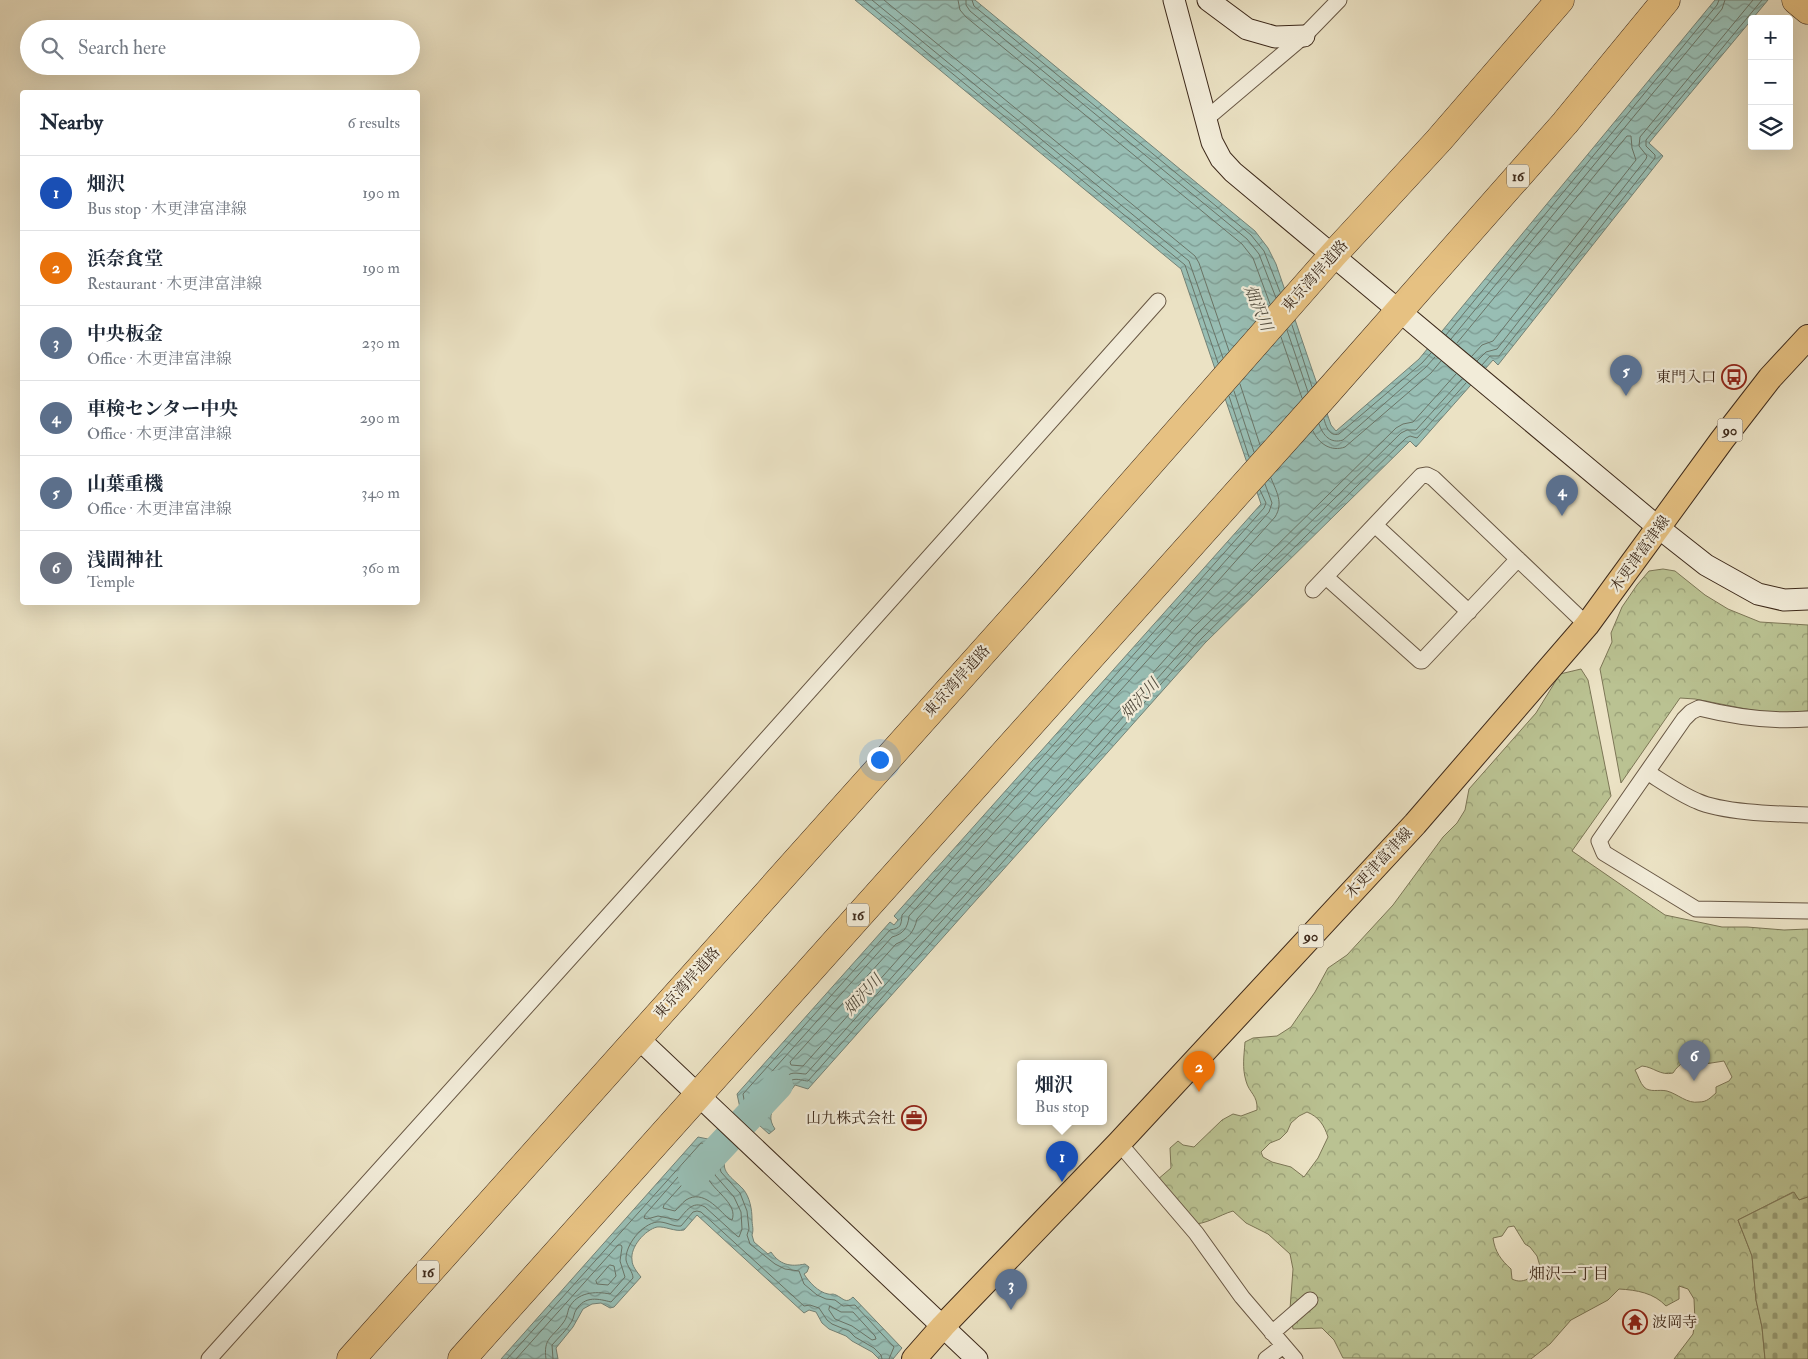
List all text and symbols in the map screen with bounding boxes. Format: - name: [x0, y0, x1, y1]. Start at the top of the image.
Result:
- map controls: [1748, 15, 1793, 150]
- button: +: [1748, 15, 1793, 60]
- search box: [20, 20, 420, 75]
- icon: search: [38, 34, 66, 62]
- text: Search here: [78, 36, 166, 60]
- button: −: [1748, 60, 1793, 105]
- button: layers: [1748, 105, 1793, 150]
- text: Nearby: [40, 109, 103, 136]
- text: 6 results: [348, 113, 400, 133]
- road number: 16: [1507, 165, 1529, 188]
- text: 畑沢: [87, 172, 125, 196]
- text: 1: [53, 183, 59, 203]
- text: 190 m: [362, 183, 400, 203]
- text: Bus stop · 木更津富津線: [87, 199, 247, 219]
- street label: 東京湾岸道路: [1278, 236, 1352, 316]
- text: 浜奈食堂: [87, 247, 163, 271]
- text: 2: [52, 258, 60, 278]
- text: 190 m: [362, 258, 400, 278]
- text: Restaurant · 木更津富津線: [87, 274, 262, 294]
- water label: 畑沢川: [1239, 282, 1277, 336]
- text: 中央板金: [87, 322, 163, 346]
- text: 3: [53, 333, 59, 353]
- text: 230 m: [362, 333, 400, 353]
- text: Office · 木更津富津線: [87, 349, 232, 369]
- pin: 5: [1610, 355, 1642, 396]
- bus stop icon: 東門入口: [1721, 364, 1747, 390]
- place label: 東門入口: [1656, 368, 1716, 387]
- text: 車検センター中央: [87, 397, 238, 421]
- text: 4: [52, 408, 60, 428]
- text: 290 m: [360, 408, 400, 428]
- road number: 90: [1718, 418, 1742, 442]
- text: Office · 木更津富津線: [87, 424, 232, 444]
- text: 山葉重機: [87, 472, 163, 496]
- pin: 4: [1546, 475, 1578, 516]
- text: 5: [52, 483, 60, 503]
- text: 340 m: [361, 483, 400, 503]
- text: Office · 木更津富津線: [87, 499, 232, 519]
- street label: 木更津富津線: [1606, 512, 1674, 596]
- text: 浅間神社: [87, 548, 163, 572]
- text: 6: [52, 558, 60, 578]
- text: 360 m: [362, 558, 400, 578]
- text: Temple: [87, 572, 135, 592]
- street label: 東京湾岸道路: [920, 641, 994, 721]
- water label: 畑沢川: [1116, 673, 1165, 723]
- your location: [867, 747, 893, 773]
- street label: 木更津富津線: [1341, 824, 1417, 902]
- road number: 16: [847, 904, 869, 926]
- road number: 90: [1298, 924, 1324, 948]
- street label: 東京湾岸道路: [650, 943, 724, 1023]
- water label: 畑沢川: [839, 969, 888, 1019]
- pin: 6: [1678, 1040, 1710, 1081]
- pin: 2: [1183, 1051, 1215, 1092]
- popup: [1017, 1060, 1107, 1125]
- text: 畑沢: [1035, 1073, 1073, 1097]
- text: Bus stop: [1035, 1097, 1089, 1117]
- office icon: 山九株式会社: [901, 1105, 927, 1131]
- place label: 山九株式会社: [806, 1109, 896, 1128]
- pin: 1: [1046, 1141, 1078, 1182]
- road number: 16: [417, 1260, 439, 1284]
- district label: 畑沢一丁目: [1529, 1264, 1609, 1284]
- pin: 3: [995, 1269, 1027, 1310]
- temple icon: 波岡寺: [1622, 1309, 1648, 1335]
- place label: 波岡寺: [1652, 1313, 1697, 1332]

